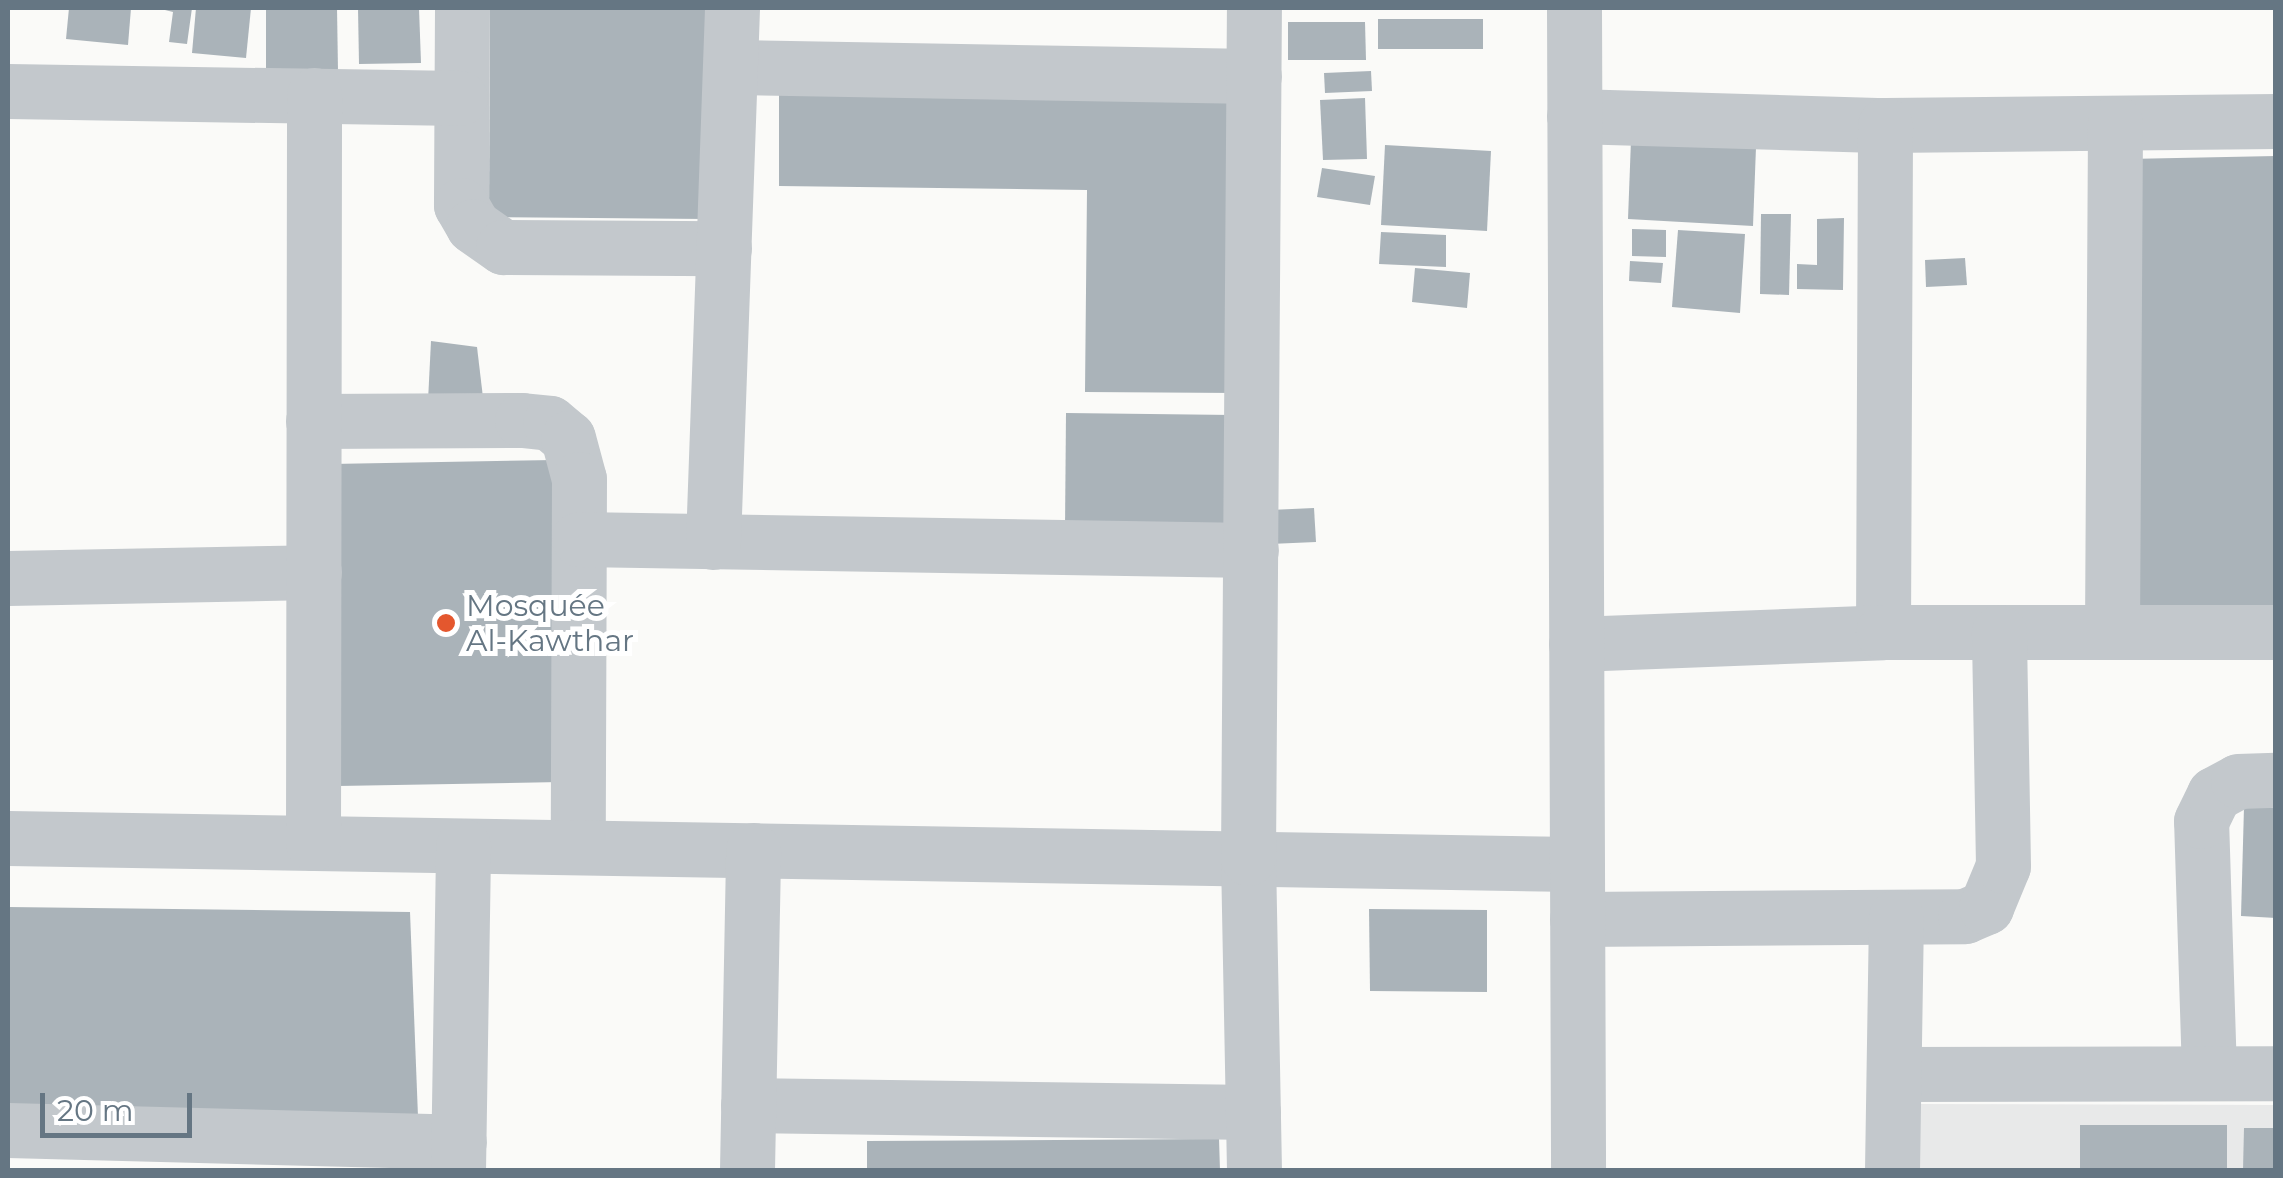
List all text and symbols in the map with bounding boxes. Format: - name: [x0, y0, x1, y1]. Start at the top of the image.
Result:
- place label: Mosquée Al-Kawthar: [466, 588, 634, 658]
- marker: Mosquée Al-Kawthar: [435, 612, 457, 634]
- scale bar: [45, 1073, 198, 1135]
- text: 20 m: [57, 1092, 134, 1129]

